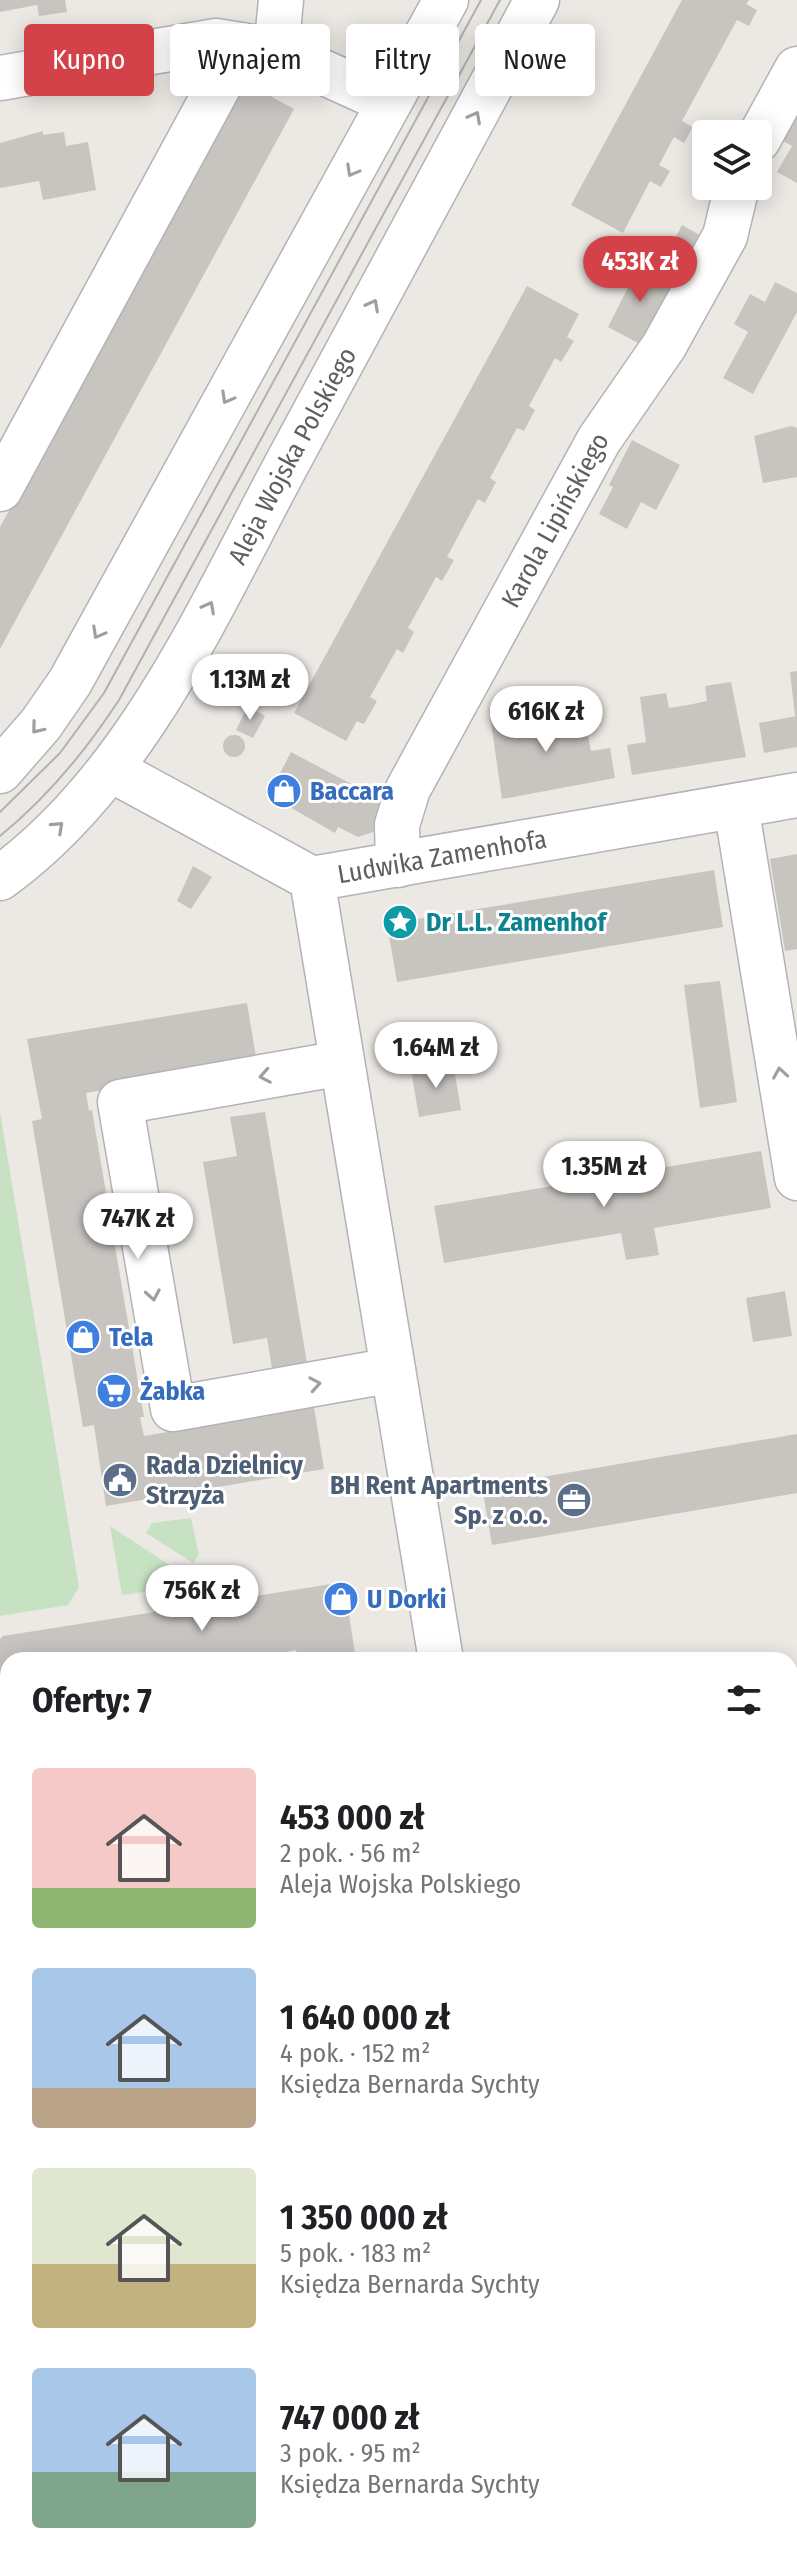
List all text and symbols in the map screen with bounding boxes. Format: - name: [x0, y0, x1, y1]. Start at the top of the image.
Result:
- chip: Kupno: [24, 24, 154, 96]
- chip: Wynajem: [170, 24, 330, 96]
- chip: Filtry: [346, 24, 459, 96]
- chip: Nowe: [475, 24, 595, 96]
- one-way arrow: [465, 110, 480, 125]
- map controls: [692, 120, 772, 200]
- button: layers: [692, 120, 772, 200]
- one-way arrow: [346, 162, 362, 176]
- pin: 453K zł: [566, 236, 714, 304]
- text: 453K zł: [601, 246, 679, 277]
- one-way arrow: [363, 299, 379, 314]
- street label: Aleja Wojska Polskiego: [222, 342, 363, 570]
- one-way arrow: [221, 390, 236, 405]
- street label: Karola Lipińskiego: [495, 428, 615, 613]
- one-way arrow: [199, 602, 215, 616]
- one-way arrow: [92, 624, 108, 639]
- pin: 1.13M zł: [167, 654, 333, 722]
- text: 1.13M zł: [210, 664, 290, 695]
- pin: 616K zł: [472, 686, 620, 754]
- text: 616K zł: [508, 696, 584, 727]
- one-way arrow: [32, 719, 47, 733]
- shop icon: Baccara: [265, 772, 303, 810]
- place label: Baccara: [310, 776, 394, 807]
- one-way arrow: [49, 823, 64, 837]
- street label: Ludwika Zamenhofa: [335, 823, 549, 890]
- place icon: Dr L.L. Zamenhof: [381, 903, 419, 941]
- place label: Dr L.L. Zamenhof: [426, 907, 608, 938]
- pin: 1.64M zł: [353, 1022, 519, 1090]
- text: 1.64M zł: [393, 1032, 479, 1063]
- one-way arrow: [258, 1067, 272, 1084]
- one-way arrow: [772, 1067, 789, 1080]
- pin: 1.35M zł: [521, 1141, 687, 1209]
- text: 1.35M zł: [561, 1151, 647, 1182]
- pin: 747K zł: [64, 1193, 212, 1261]
- text: 747K zł: [101, 1203, 175, 1234]
- one-way arrow: [144, 1288, 161, 1302]
- shop icon: Tela: [64, 1318, 102, 1356]
- place label: Tela: [109, 1322, 153, 1353]
- supermarket icon: Żabka: [95, 1372, 133, 1410]
- place label: Żabka: [140, 1376, 205, 1407]
- one-way arrow: [309, 1376, 322, 1393]
- place label: Rada Dzielnicy Strzyża: [146, 1450, 304, 1511]
- public building icon: Rada Dzielnicy Strzyża: [101, 1461, 139, 1499]
- place label: BH Rent Apartments Sp. z o.o.: [330, 1470, 548, 1531]
- office icon: BH Rent Apartments Sp. z o.o.: [555, 1481, 593, 1519]
- pin: 756K zł: [128, 1565, 276, 1633]
- text: 756K zł: [164, 1575, 240, 1606]
- shop icon: U Dorki: [322, 1580, 360, 1618]
- place label: U Dorki: [367, 1584, 447, 1615]
- icon: filters: [722, 1678, 766, 1722]
- text: Oferty: 7: [32, 1680, 152, 1721]
- text: 453 000 zł: [280, 1797, 425, 1838]
- icon: home: [96, 1800, 192, 1896]
- text: 2 pok. · 56 m²: [280, 1838, 421, 1869]
- text: Aleja Wojska Polskiego: [280, 1869, 521, 1900]
- text: 1 640 000 zł: [280, 1997, 450, 2038]
- icon: home: [96, 2000, 192, 2096]
- text: 4 pok. · 152 m²: [280, 2038, 430, 2069]
- text: Księdza Bernarda Sychty: [280, 2069, 540, 2100]
- text: 1 350 000 zł: [280, 2197, 448, 2238]
- icon: home: [96, 2200, 192, 2296]
- text: 5 pok. · 183 m²: [280, 2238, 431, 2269]
- text: Księdza Bernarda Sychty: [280, 2269, 540, 2300]
- text: 747 000 zł: [280, 2397, 420, 2438]
- icon: home: [96, 2400, 192, 2496]
- text: 3 pok. · 95 m²: [280, 2438, 421, 2469]
- text: Księdza Bernarda Sychty: [280, 2469, 540, 2500]

